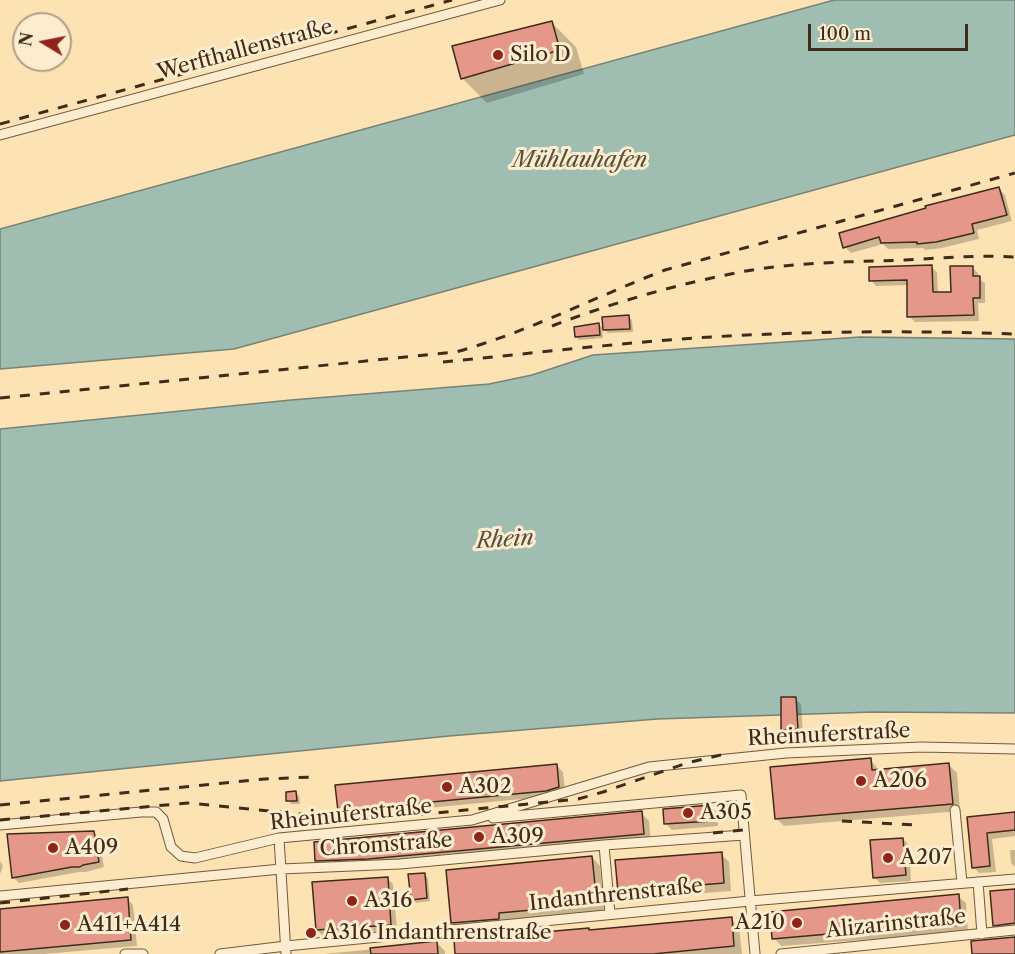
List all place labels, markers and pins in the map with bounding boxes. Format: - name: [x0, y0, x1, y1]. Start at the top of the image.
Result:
- place label: Silo D: [510, 42, 571, 68]
- marker: Silo D: [491, 48, 505, 62]
- place label: A206: [873, 768, 927, 794]
- place label: A302: [459, 774, 512, 800]
- marker: A206: [854, 774, 868, 788]
- marker: A302: [440, 780, 454, 794]
- place label: A305: [700, 800, 752, 826]
- marker: A305: [681, 806, 695, 820]
- place label: A309: [491, 824, 544, 850]
- marker: A309: [472, 830, 486, 844]
- place label: A409: [65, 835, 118, 861]
- marker: A409: [46, 841, 60, 855]
- place label: A207: [900, 845, 952, 871]
- marker: A207: [881, 851, 895, 865]
- place label: A316: [364, 888, 412, 914]
- marker: A316: [345, 894, 359, 908]
- place label: A210: [735, 910, 785, 936]
- place label: A411+A414: [77, 912, 181, 938]
- marker: A210: [790, 916, 804, 930]
- marker: A411+A414: [58, 918, 72, 932]
- place label: A316 Indanthrenstraße: [323, 920, 552, 946]
- marker: A316 Indanthrenstraße: [304, 926, 318, 940]

